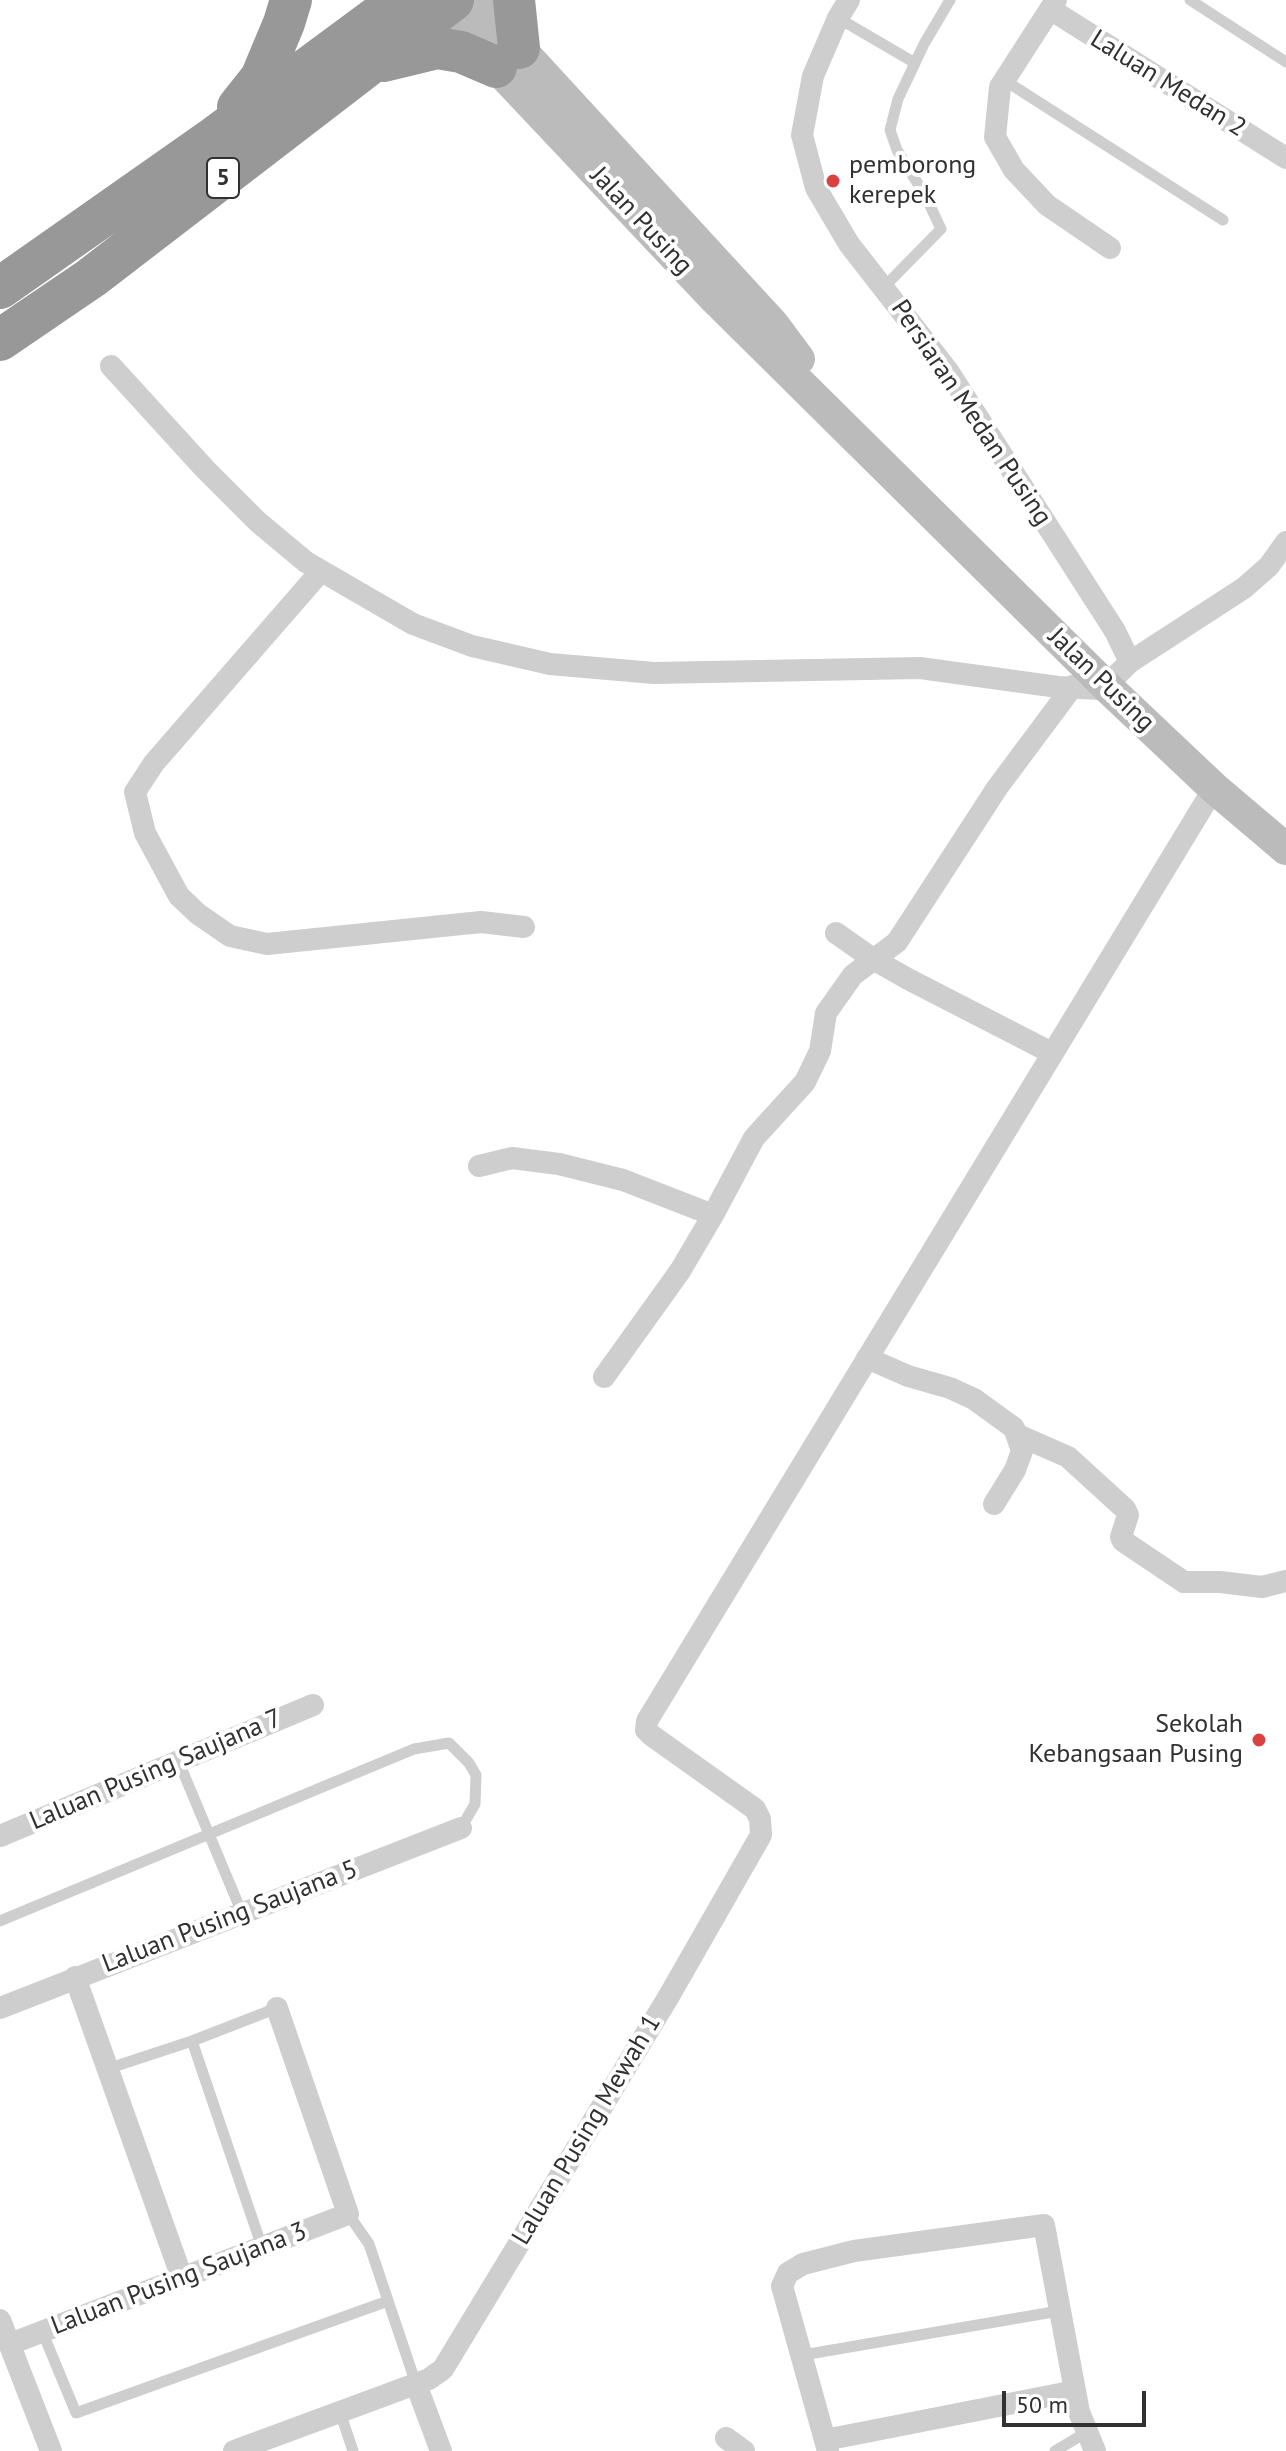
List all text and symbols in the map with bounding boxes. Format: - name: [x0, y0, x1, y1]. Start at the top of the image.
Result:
- street label: Laluan Medan 2: [1084, 24, 1252, 144]
- place label: pemborong kerepek: [849, 150, 976, 212]
- road number: 5: [207, 158, 239, 198]
- street label: Jalan Pusing: [583, 161, 699, 281]
- marker: pemborong kerepek: [824, 172, 842, 190]
- street label: Persiaran Medan Pusing: [884, 294, 1058, 532]
- street label: Jalan Pusing: [1041, 622, 1161, 738]
- street label: Laluan Pusing Saujana 7: [25, 1703, 287, 1837]
- place label: Sekolah Kebangsaan Pusing: [1028, 1709, 1243, 1770]
- marker: Sekolah Kebangsaan Pusing: [1250, 1731, 1268, 1749]
- street label: Laluan Pusing Saujana 5: [98, 1854, 362, 1980]
- street label: Laluan Pusing Mewah 1: [506, 2009, 668, 2251]
- street label: Laluan Pusing Saujana 3: [47, 2216, 311, 2342]
- scale bar: [1006, 2375, 1150, 2425]
- text: 50 m: [1016, 2389, 1068, 2420]

